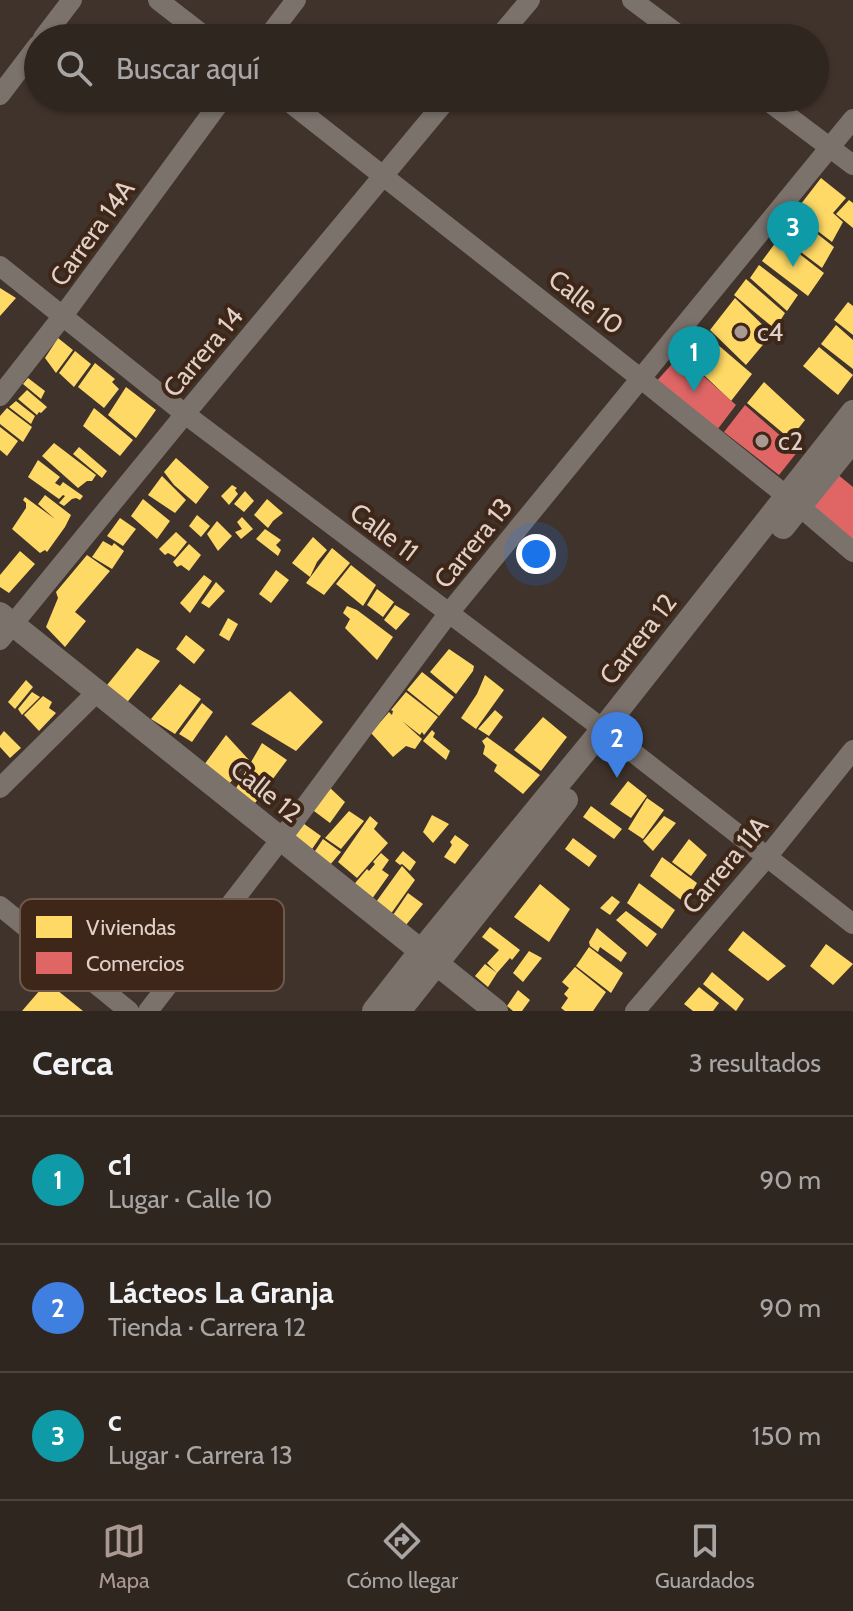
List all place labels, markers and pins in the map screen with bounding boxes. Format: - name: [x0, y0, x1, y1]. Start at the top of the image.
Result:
- pin: 3: [767, 201, 819, 267]
- place label: c4: [757, 316, 783, 348]
- marker: c4: [732, 323, 750, 341]
- pin: 1: [668, 326, 720, 392]
- place label: c2: [778, 425, 803, 457]
- marker: c2: [753, 432, 771, 450]
- pin: 2: [591, 712, 643, 778]

